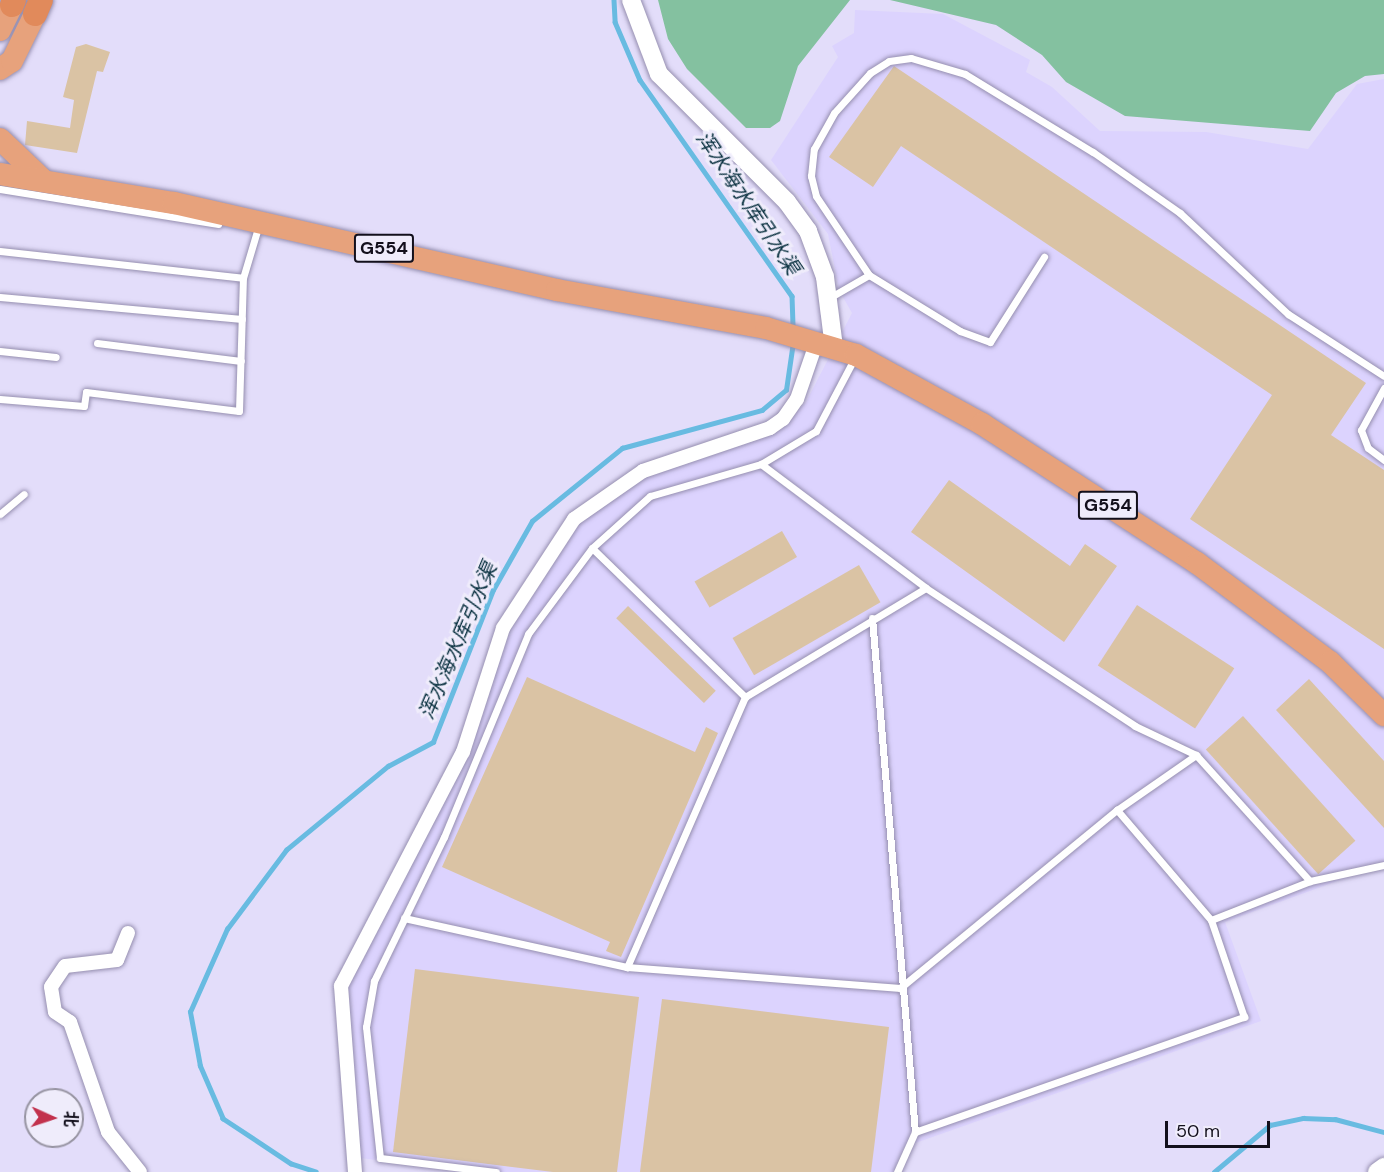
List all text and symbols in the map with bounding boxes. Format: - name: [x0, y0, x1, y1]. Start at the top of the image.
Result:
- water label: 浑水海水库引水渠: [691, 126, 805, 280]
- road number: G554: [352, 233, 416, 263]
- road number: G554: [1076, 490, 1140, 520]
- water label: 浑水海水库引水渠: [414, 559, 502, 723]
- north arrow: [24, 1088, 84, 1148]
- scale bar: [1168, 1109, 1273, 1147]
- text: 北: [60, 1110, 81, 1127]
- text: 50 m: [1176, 1119, 1220, 1143]

